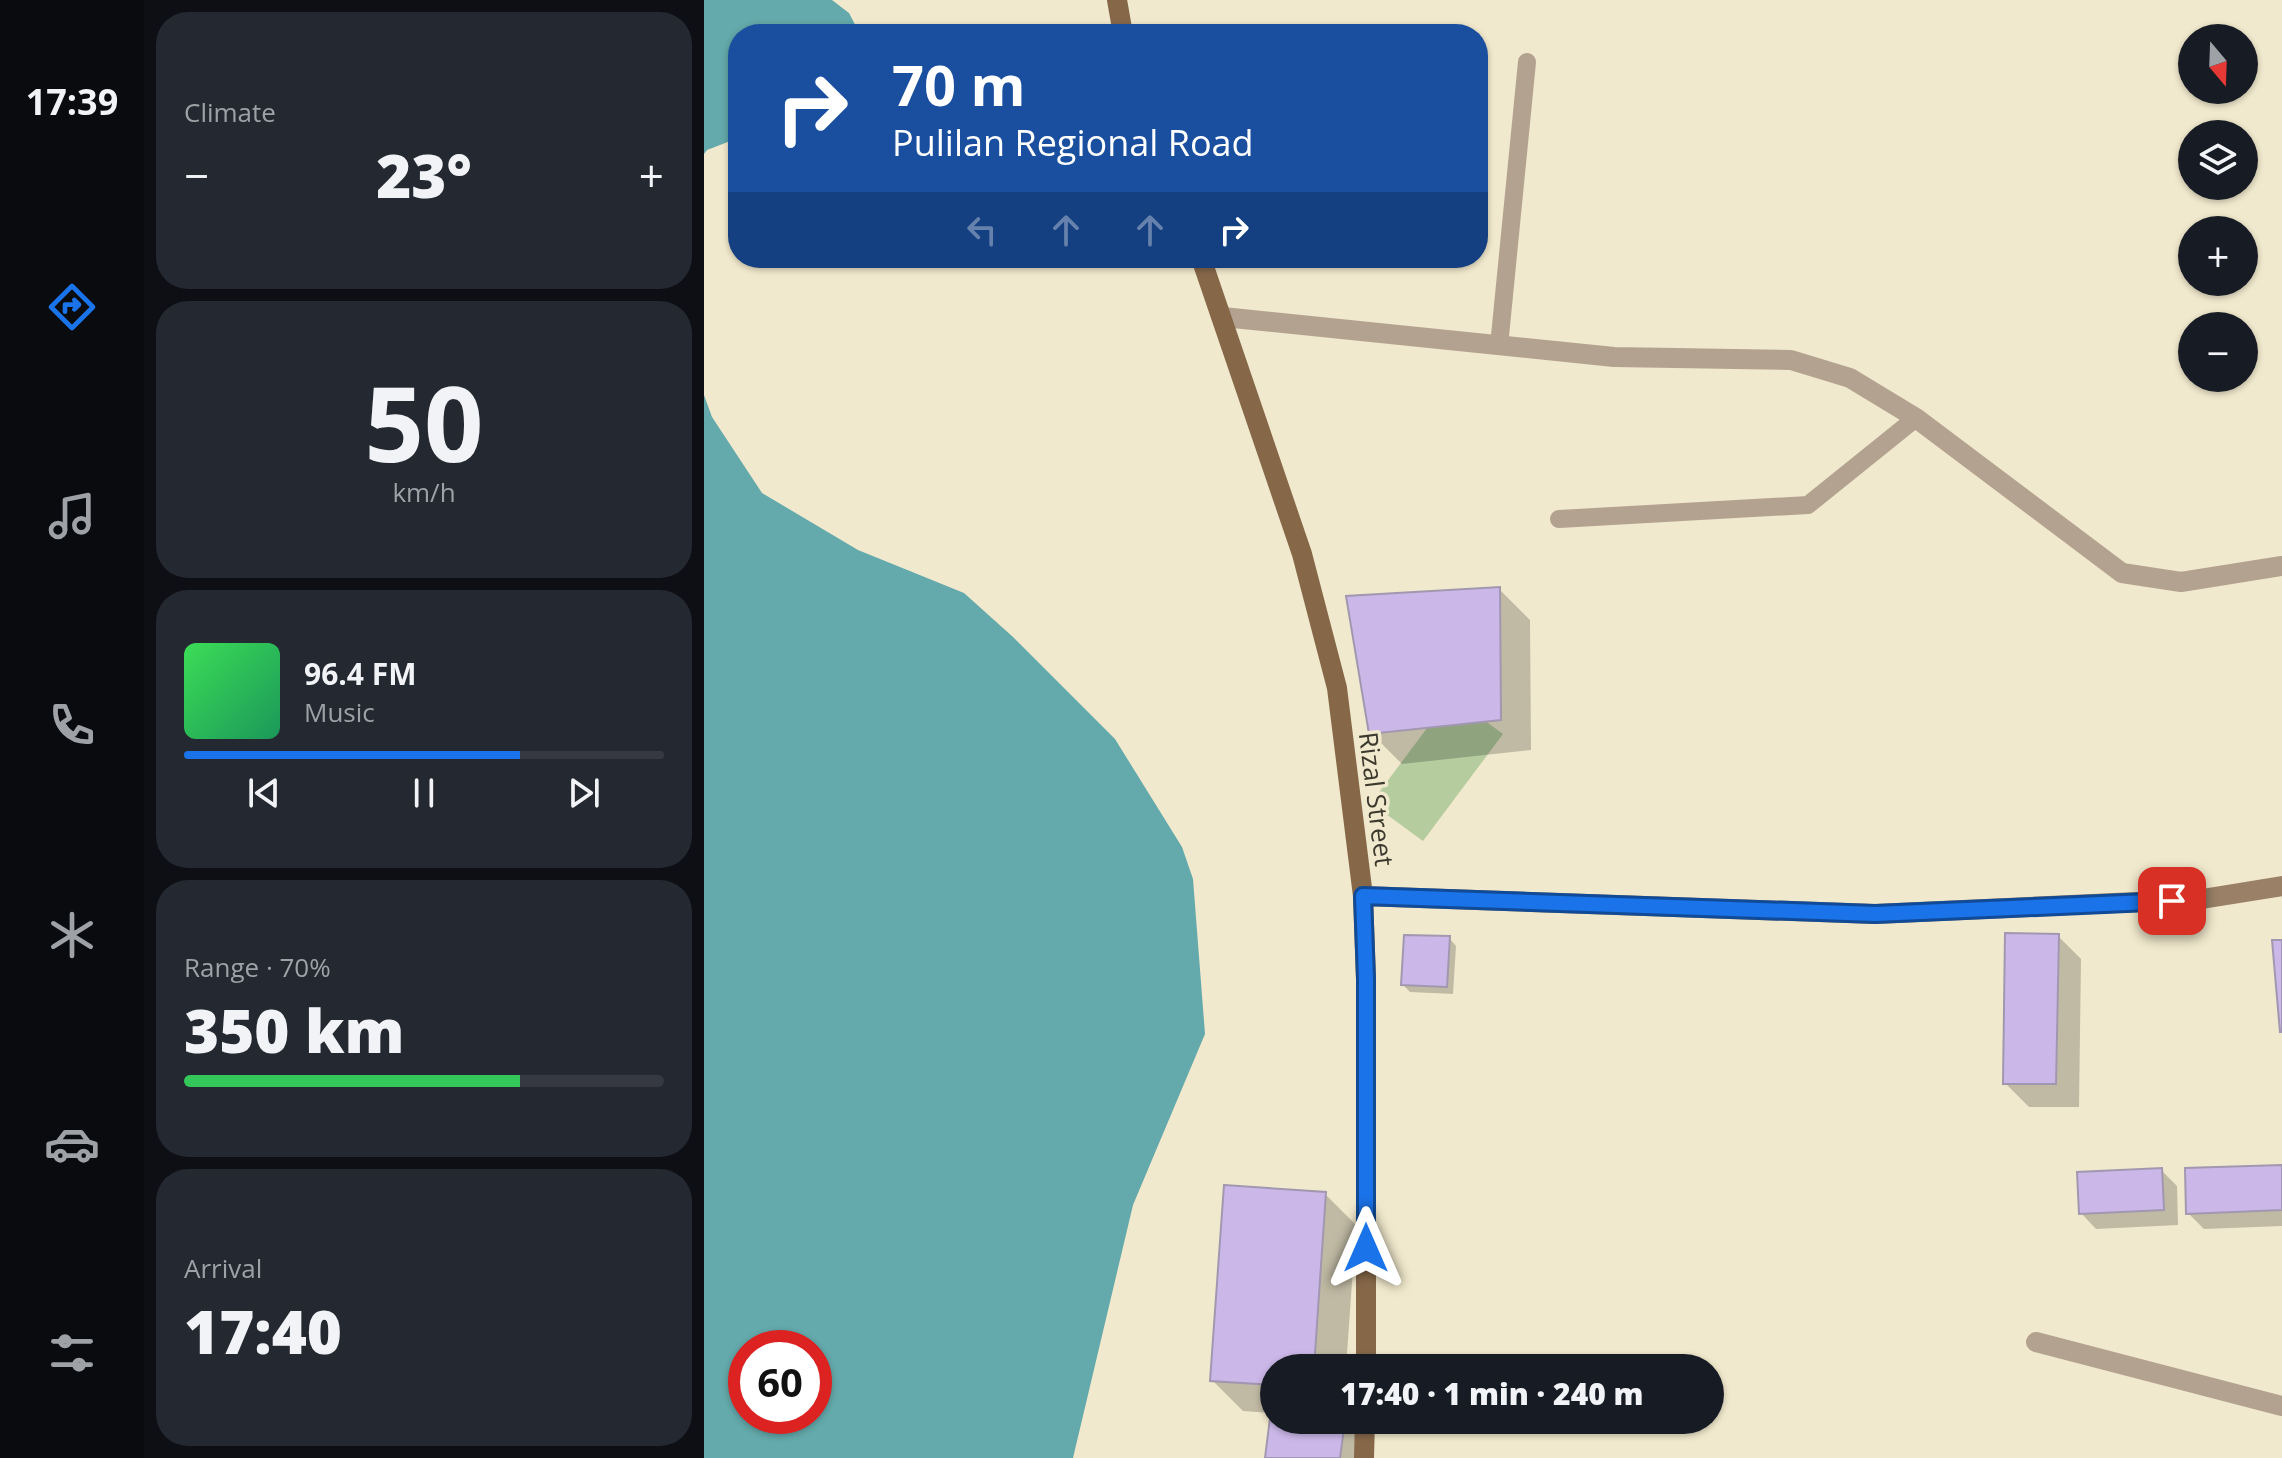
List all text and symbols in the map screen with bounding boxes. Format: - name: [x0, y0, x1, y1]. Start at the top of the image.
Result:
- north arrow: [2178, 24, 2258, 104]
- map controls: [2178, 24, 2258, 392]
- text: 70 m: [892, 46, 1026, 122]
- icon: right: [760, 56, 864, 160]
- text: 17:39: [26, 77, 118, 126]
- text: Climate: [184, 94, 276, 130]
- text: Pulilan Regional Road: [892, 118, 1254, 167]
- button: layers: [2178, 120, 2258, 200]
- text: 23°: [376, 134, 472, 216]
- text: −: [184, 145, 209, 205]
- text: +: [639, 145, 664, 205]
- icon: left: [960, 208, 1004, 252]
- icon: ahead: [1044, 208, 1088, 252]
- icon: ahead: [1128, 208, 1172, 252]
- icon: right: [1212, 208, 1256, 252]
- button: +: [2178, 216, 2258, 296]
- icon: directions: [44, 279, 100, 335]
- button: −: [2178, 312, 2258, 392]
- text: 50: [365, 351, 483, 492]
- text: km/h: [392, 474, 456, 510]
- icon: music: [44, 488, 100, 544]
- text: 96.4 FM: [304, 653, 417, 694]
- text: Music: [304, 694, 375, 730]
- icon: phone: [44, 697, 100, 753]
- street label: Rizal Street: [1351, 730, 1403, 868]
- icon: previous: [242, 771, 286, 815]
- icon: pause: [402, 771, 446, 815]
- icon: next: [562, 771, 606, 815]
- pin: [2138, 867, 2206, 935]
- icon: arrive: [2150, 879, 2194, 923]
- icon: climate: [44, 907, 100, 963]
- text: Range · 70%: [184, 949, 331, 985]
- text: 350 km: [184, 989, 405, 1071]
- icon: car: [44, 1116, 100, 1172]
- position arrow: [1324, 1206, 1408, 1290]
- text: Arrival: [184, 1250, 262, 1286]
- text: 17:40: [184, 1290, 342, 1372]
- icon: filters: [44, 1325, 100, 1381]
- speed limit sign: 60: [728, 1330, 832, 1434]
- text: 17:40 · 1 min · 240 m: [1340, 1373, 1644, 1414]

